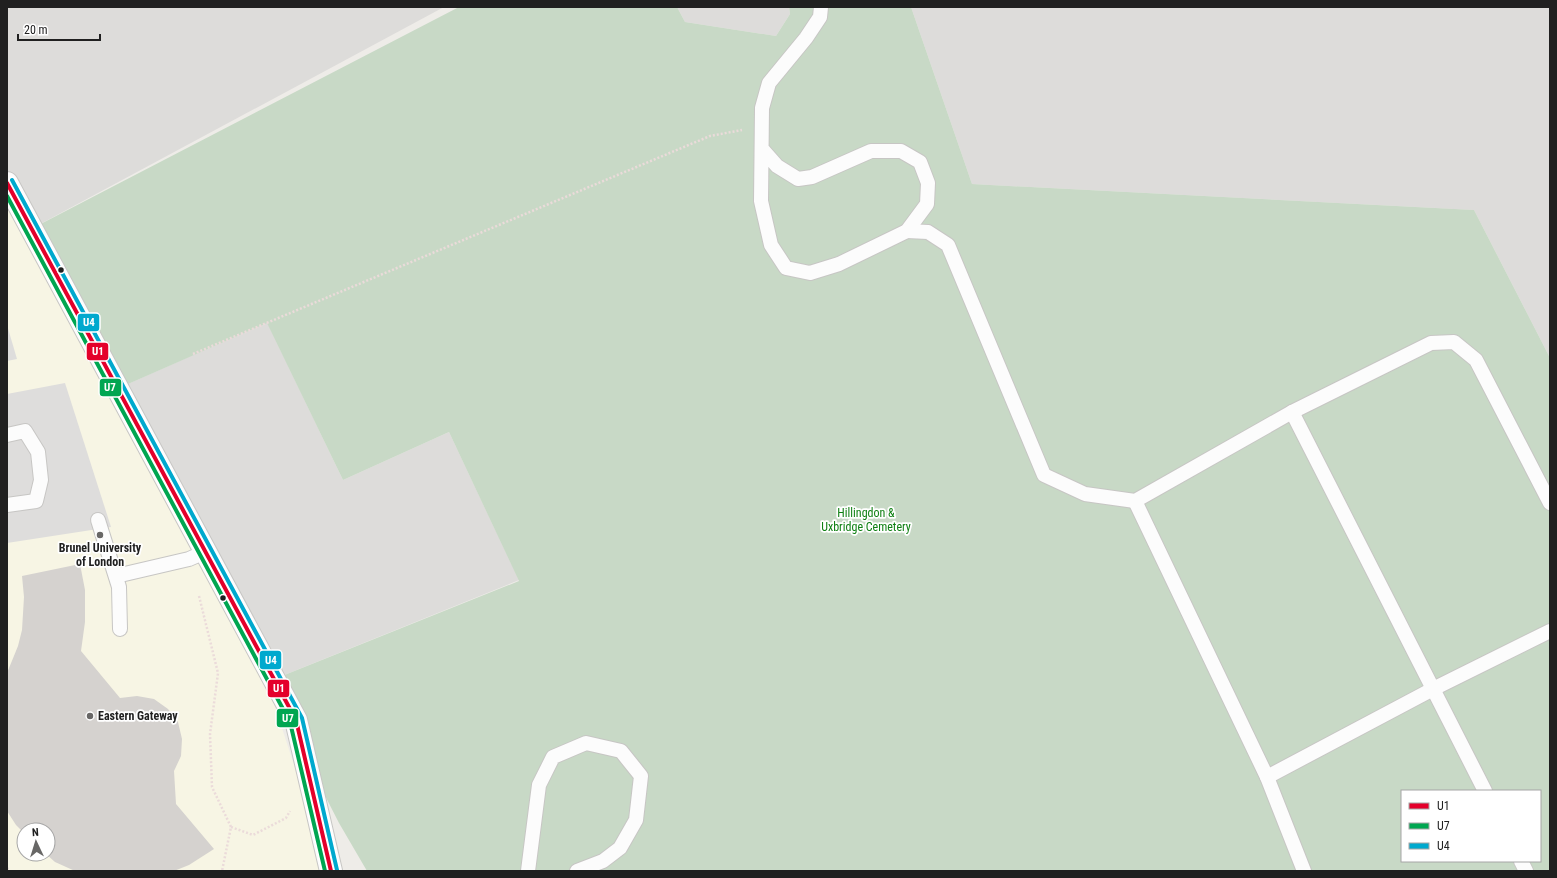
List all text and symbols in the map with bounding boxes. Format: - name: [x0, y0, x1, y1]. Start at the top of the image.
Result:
- scale bar: [18, 16, 100, 42]
- text: 20 m: [24, 23, 48, 37]
- unlabelled marker: [56, 265, 66, 275]
- line badge: U4: [77, 313, 100, 332]
- text: U4: [83, 316, 95, 329]
- line badge: U1: [86, 342, 109, 361]
- text: U1: [92, 345, 104, 358]
- line badge: U7: [99, 378, 122, 397]
- text: U7: [104, 381, 116, 394]
- park label: Hillingdon & Uxbridge Cemetery: [821, 506, 911, 534]
- marker: Brunel University of London: [95, 530, 105, 540]
- place label: Brunel University of London: [59, 541, 142, 569]
- unlabelled marker: [218, 593, 228, 603]
- line badge: U4: [259, 650, 282, 670]
- text: U4: [265, 654, 277, 667]
- line badge: U1: [267, 679, 290, 698]
- text: U1: [273, 682, 285, 695]
- line badge: U7: [276, 708, 299, 728]
- place label: Eastern Gateway: [98, 709, 178, 723]
- marker: Eastern Gateway: [85, 711, 95, 721]
- text: U7: [282, 712, 294, 725]
- legend: [1401, 790, 1541, 862]
- text: U1: [1437, 799, 1450, 813]
- text: U7: [1437, 819, 1450, 833]
- north arrow: [16, 822, 56, 862]
- text: N: [32, 826, 39, 839]
- text: U4: [1437, 839, 1450, 853]

